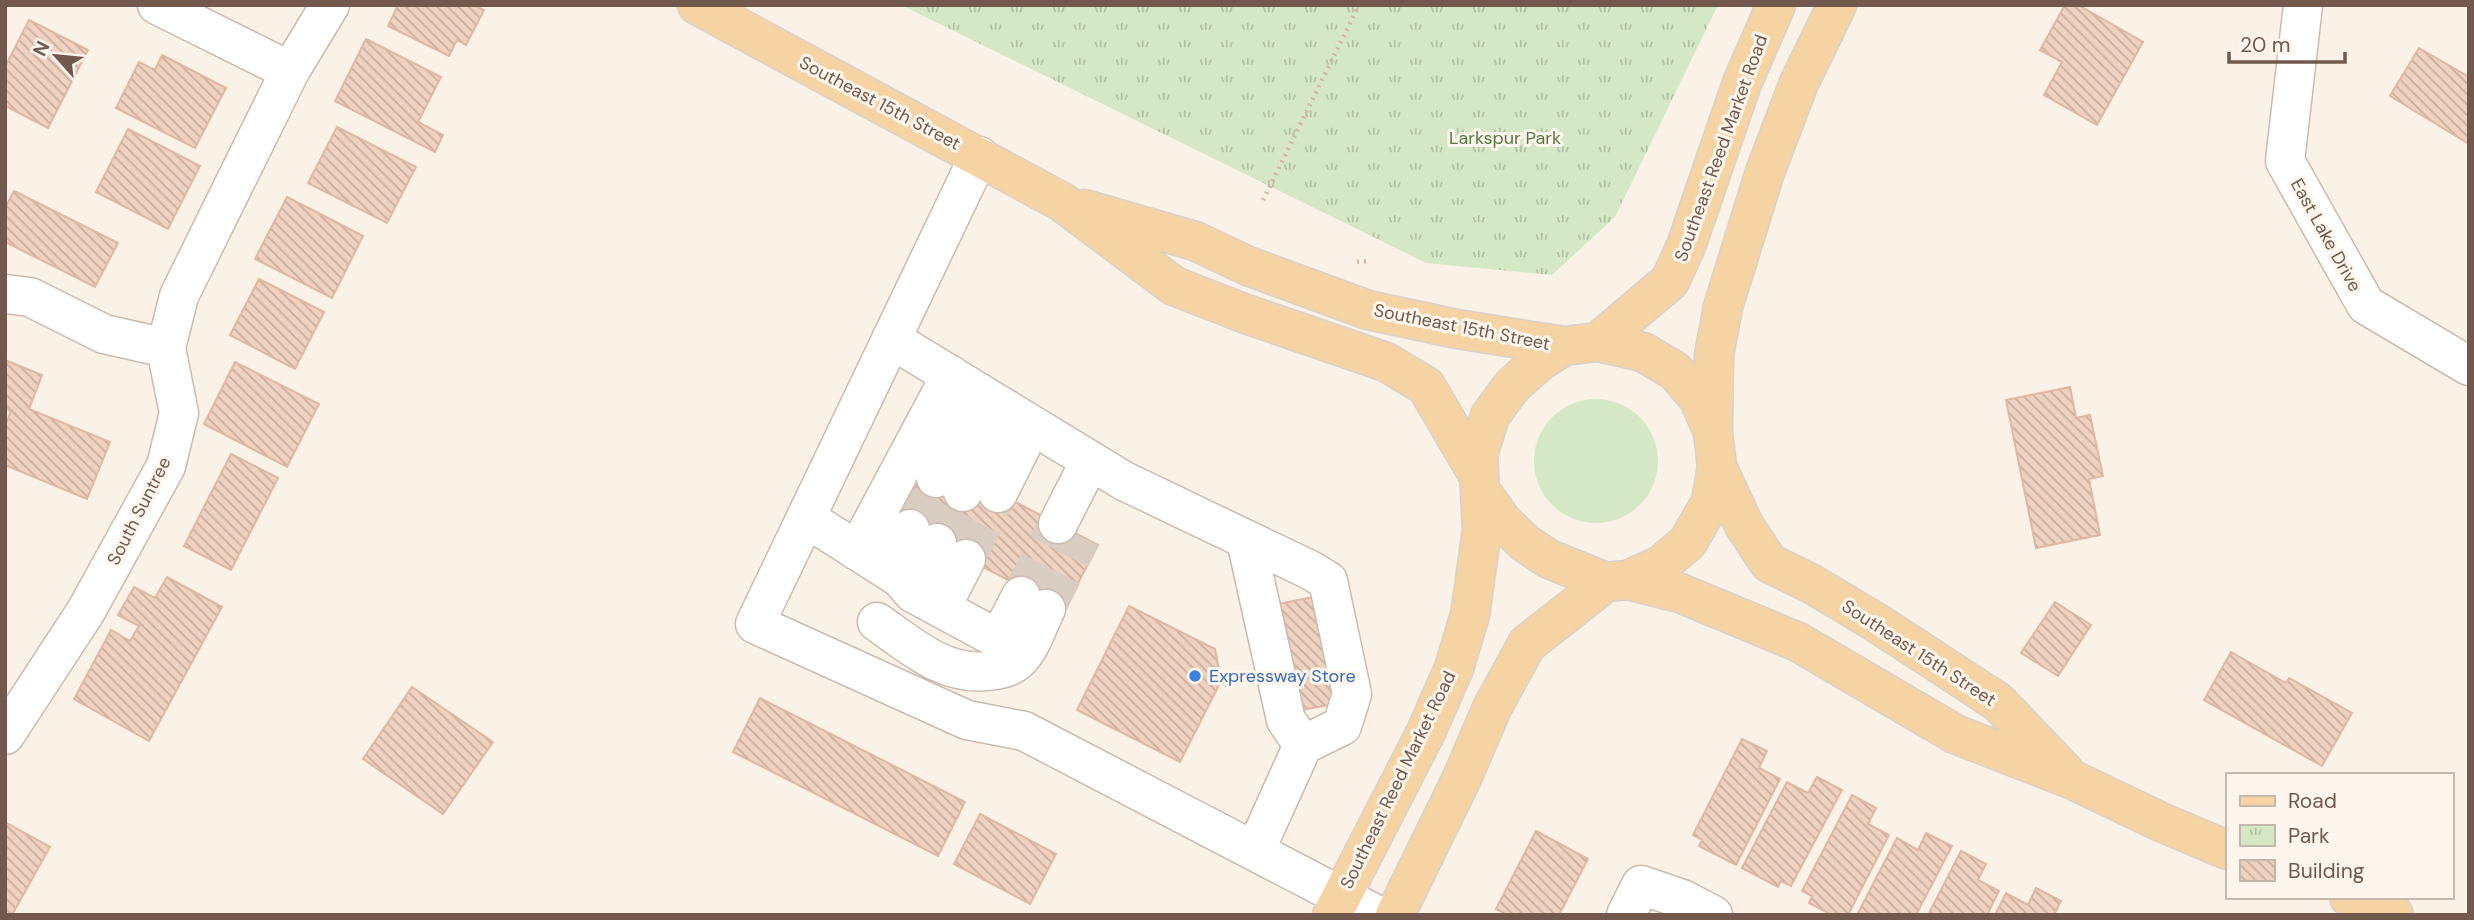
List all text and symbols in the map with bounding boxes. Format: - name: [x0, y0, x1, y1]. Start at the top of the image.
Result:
- north arrow: [21, 21, 91, 91]
- scale bar: [2229, 21, 2344, 65]
- street label: Southeast Reed Market Road: [1669, 31, 1773, 265]
- text: 20 m: [2240, 31, 2291, 59]
- text: N: [27, 37, 56, 60]
- street label: Southeast 15th Street: [795, 50, 965, 156]
- park label: Larkspur Park: [1449, 126, 1561, 150]
- street label: East Lake Drive: [2285, 174, 2367, 296]
- street label: Southeast 15th Street: [1372, 298, 1552, 356]
- street label: South Suntree: [101, 453, 177, 569]
- street label: Southeast 15th Street: [1837, 594, 2001, 712]
- place label: Expressway Store: [1209, 664, 1356, 688]
- street label: Southeast Reed Market Road: [1335, 667, 1461, 893]
- marker: Expressway Store: [1187, 668, 1203, 684]
- legend: [2226, 773, 2453, 899]
- text: Road: [2288, 787, 2337, 815]
- text: Park: [2288, 822, 2330, 850]
- text: Building: [2288, 857, 2365, 885]

